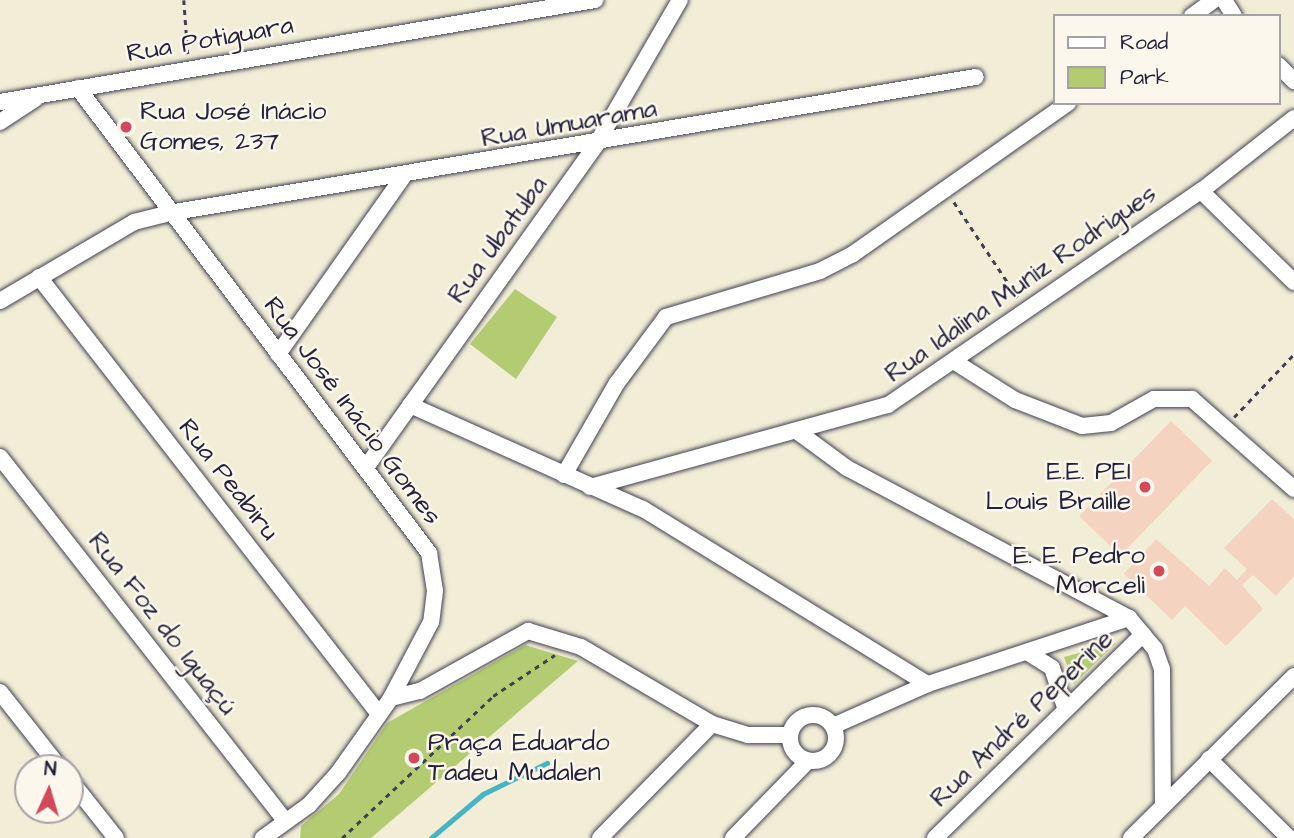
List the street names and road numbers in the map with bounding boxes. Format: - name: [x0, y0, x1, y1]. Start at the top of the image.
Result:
- street label: Rua Potiguara: [124, 10, 296, 70]
- street label: Rua Umuarama: [479, 93, 659, 155]
- street label: Rua Ubatuba: [441, 170, 555, 310]
- street label: Rua Idalina Muniz Rodrigues: [879, 178, 1163, 390]
- street label: Rua José Inácio Gomes: [256, 291, 448, 531]
- street label: Rua Peabiru: [171, 413, 285, 547]
- street label: Rua Foz do Iguaçú: [81, 527, 243, 721]
- street label: Rua André Peperine: [924, 624, 1120, 814]

